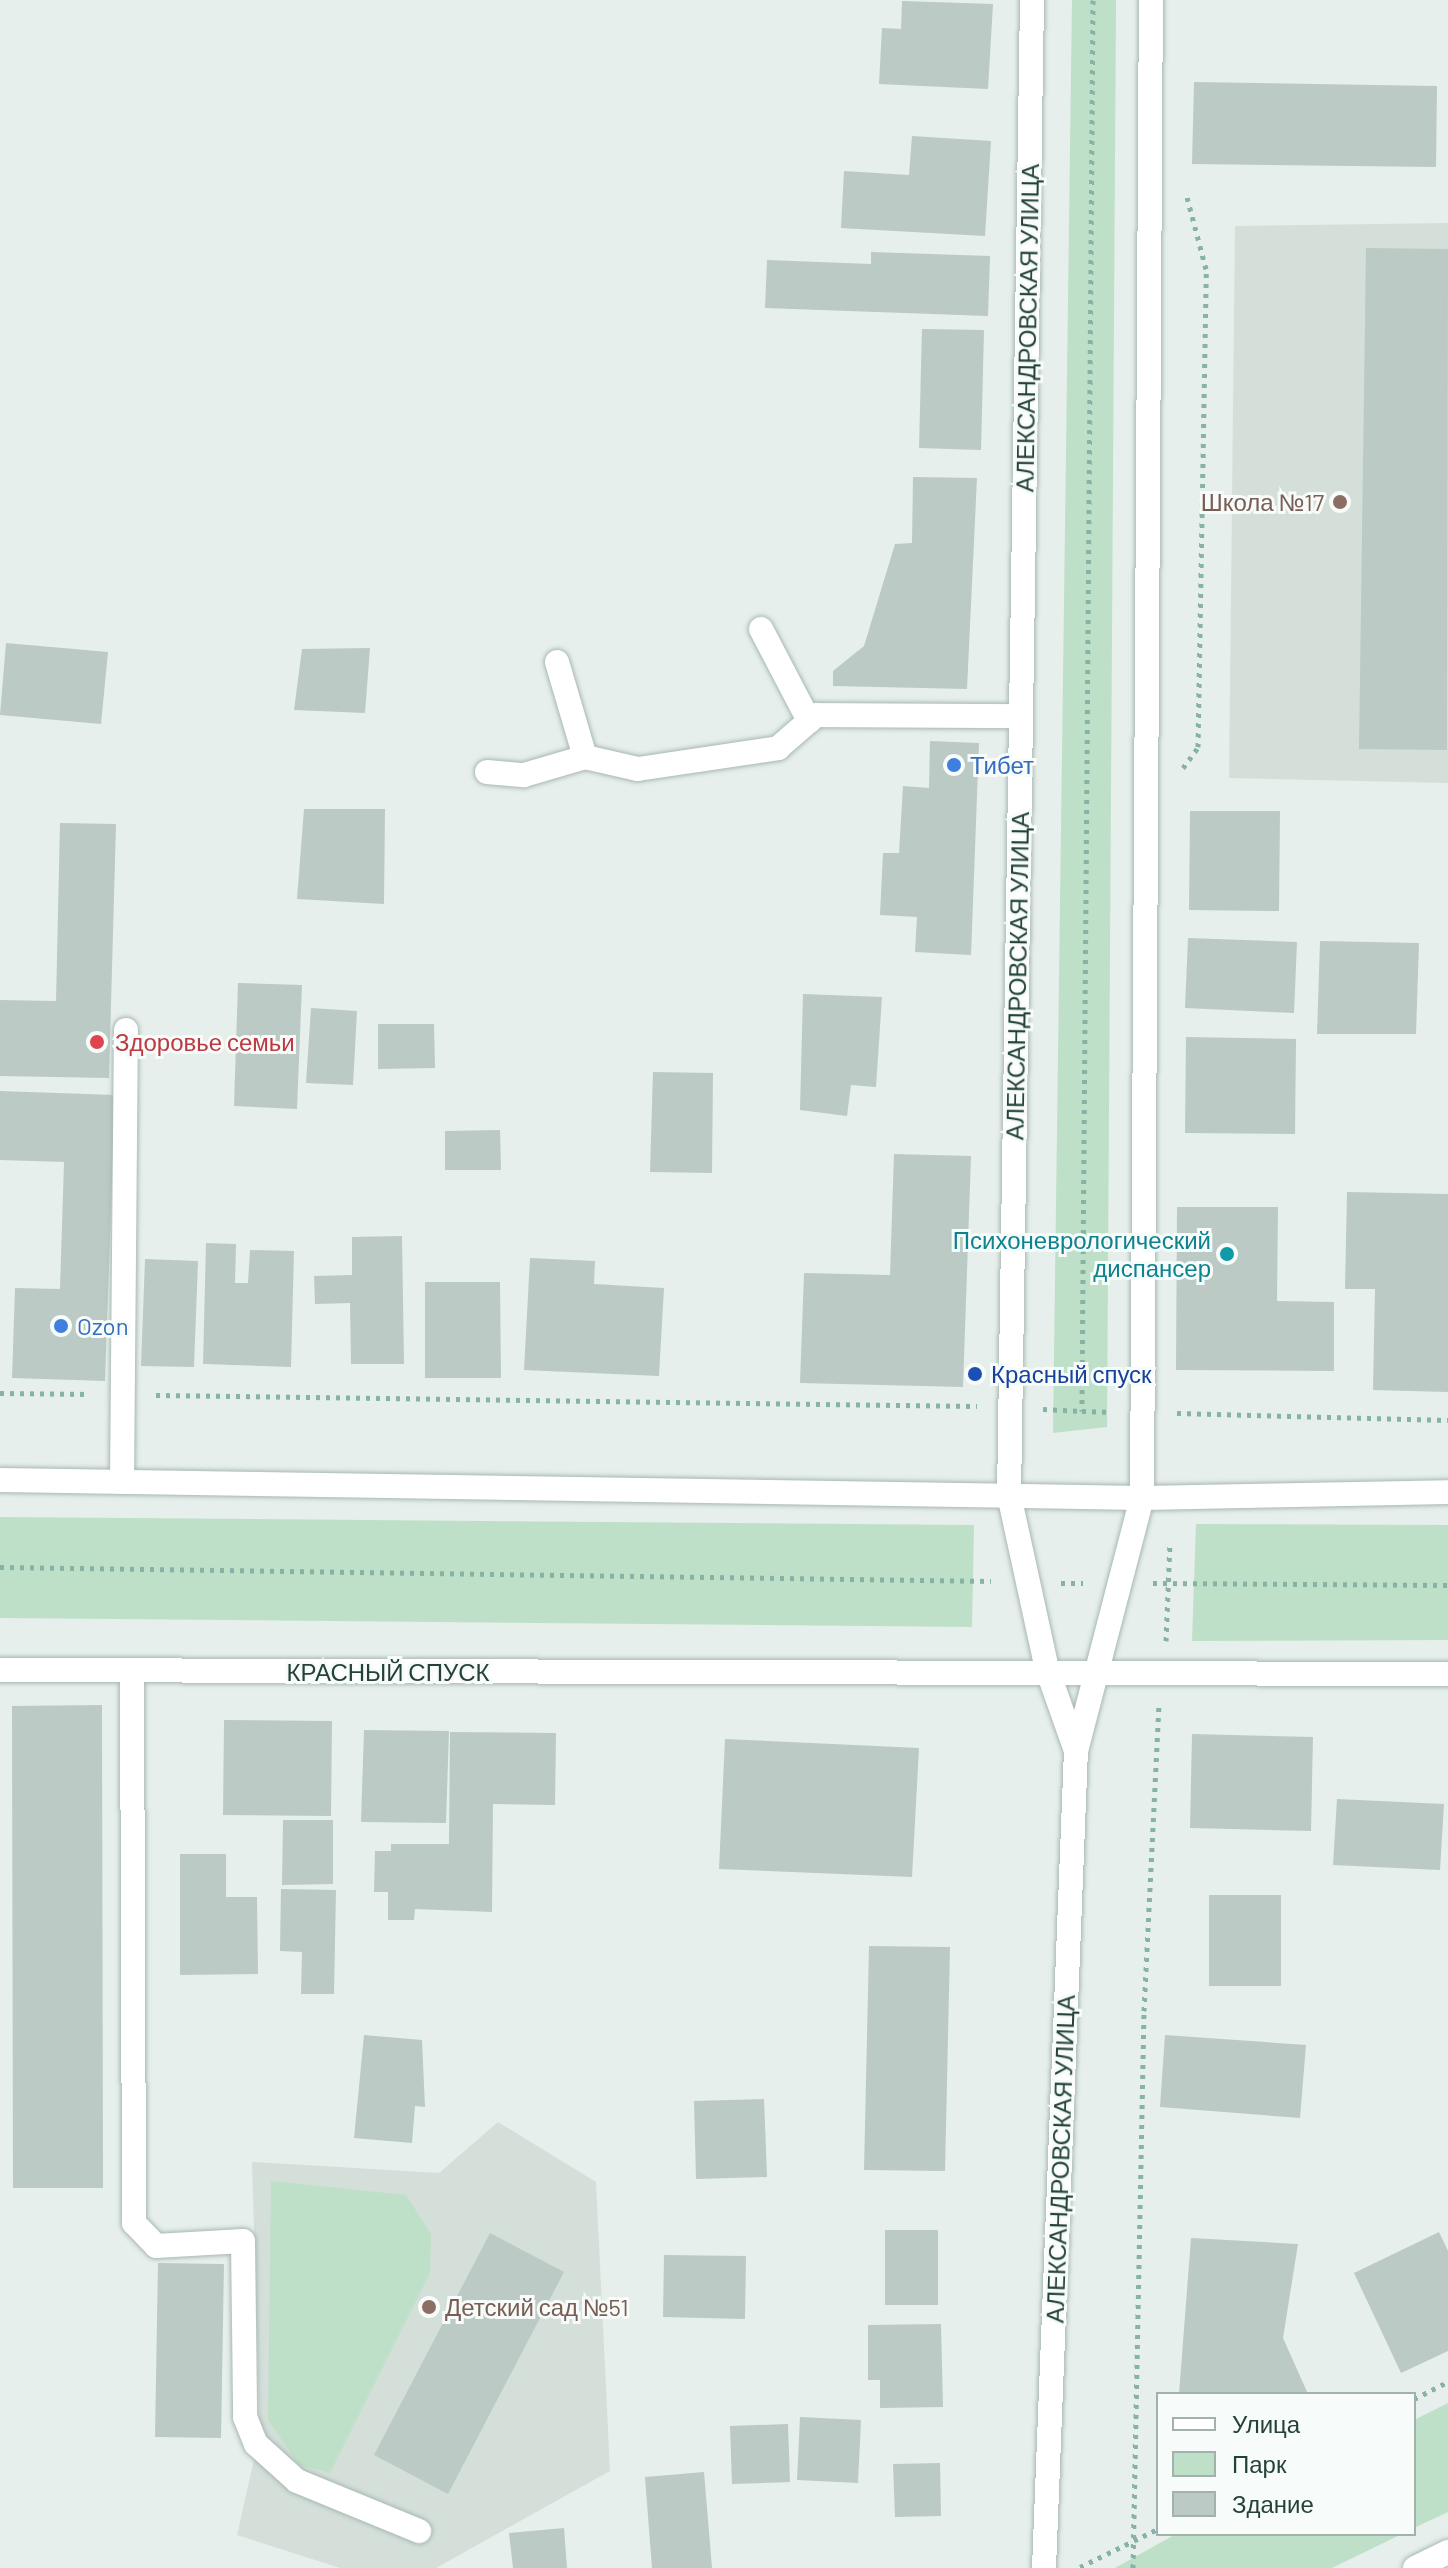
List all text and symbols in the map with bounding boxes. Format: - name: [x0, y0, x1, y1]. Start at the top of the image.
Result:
- street label: АЛЕКСАНДРОВСКАЯ УЛИЦА: [1010, 164, 1044, 492]
- place label: Школа №17: [1201, 488, 1324, 516]
- marker: Школа №17: [1331, 493, 1349, 511]
- place label: Тибет: [970, 751, 1034, 779]
- marker: Тибет: [945, 756, 963, 774]
- street label: АЛЕКСАНДРОВСКАЯ УЛИЦА: [1000, 812, 1034, 1140]
- place label: Здоровье семьи: [115, 1028, 295, 1056]
- marker: Здоровье семьи: [86, 1031, 108, 1053]
- place label: Психоневрологический диспансер: [953, 1226, 1211, 1282]
- marker: Психоневрологический диспансер: [1218, 1245, 1236, 1263]
- place label: Ozon: [77, 1312, 129, 1340]
- marker: Ozon: [52, 1317, 70, 1335]
- place label: Красный спуск: [991, 1360, 1152, 1388]
- marker: Красный спуск: [966, 1365, 984, 1383]
- street label: КРАСНЫЙ СПУСК: [287, 1658, 489, 1686]
- street label: АЛЕКСАНДРОВСКАЯ УЛИЦА: [1040, 1994, 1080, 2324]
- place label: Детский сад №51: [445, 2293, 629, 2321]
- marker: Детский сад №51: [420, 2298, 438, 2316]
- legend: [1156, 2392, 1416, 2536]
- text: Улица: [1232, 2409, 1300, 2438]
- text: Парк: [1232, 2449, 1286, 2478]
- text: Здание: [1232, 2489, 1314, 2518]

